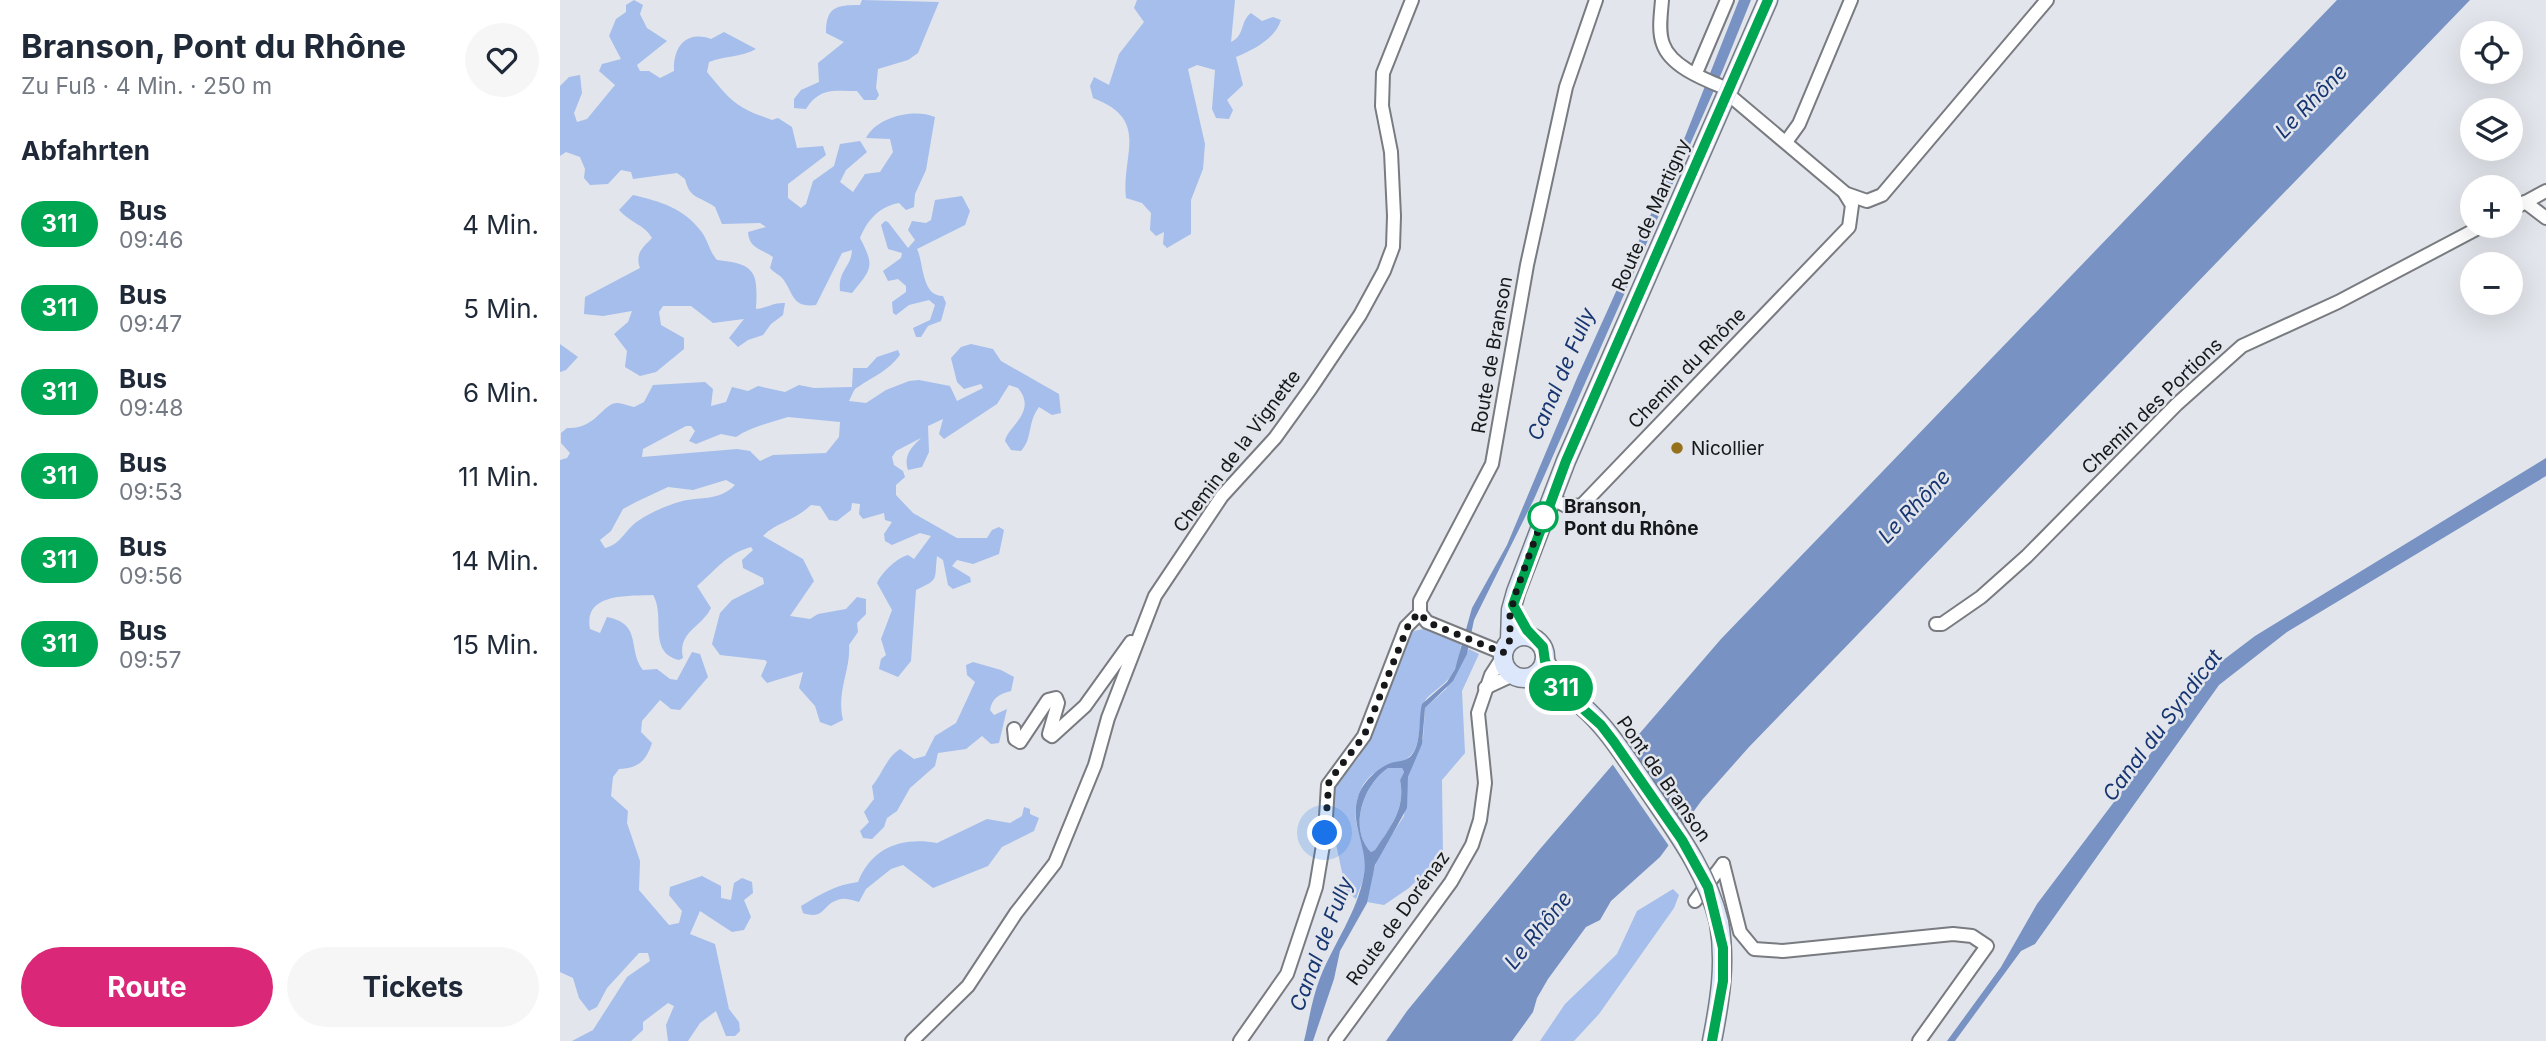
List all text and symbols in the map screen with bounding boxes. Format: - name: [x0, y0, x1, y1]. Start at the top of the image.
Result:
- map controls: [2460, 21, 2523, 315]
- button: locate: [2460, 21, 2523, 84]
- button: heart: [465, 23, 539, 97]
- text: Branson, Pont du Rhône: [21, 26, 406, 66]
- water label: Le Rhône: [2270, 59, 2352, 143]
- text: Zu Fuß · 4 Min. · 250 m: [21, 72, 272, 100]
- button: layers: [2460, 98, 2523, 161]
- text: Abfahrten: [21, 135, 150, 166]
- street label: Route de Martigny: [1607, 135, 1695, 295]
- button: +: [2460, 175, 2523, 238]
- text: Bus: [119, 195, 167, 226]
- text: 311: [41, 209, 78, 238]
- text: 4 Min.: [462, 209, 539, 240]
- text: 09:46: [119, 226, 184, 254]
- button: −: [2460, 252, 2523, 315]
- street label: Route de Branson: [1467, 275, 1517, 435]
- text: Bus: [119, 279, 167, 310]
- text: 311: [41, 293, 78, 322]
- text: 5 Min.: [463, 293, 539, 324]
- water label: Canal de Fully: [1522, 303, 1601, 444]
- street label: Chemin du Rhône: [1623, 303, 1751, 433]
- text: 09:47: [119, 310, 182, 338]
- street label: Chemin des Portions: [2077, 333, 2227, 479]
- text: Bus: [119, 363, 167, 394]
- street label: Chemin de la Vignette: [1168, 365, 1306, 537]
- text: 311: [41, 377, 78, 406]
- text: 6 Min.: [463, 377, 539, 408]
- text: 09:48: [119, 394, 184, 422]
- place label: Nicollier: [1691, 437, 1764, 460]
- marker: Nicollier: [1669, 440, 1685, 456]
- text: Bus: [119, 447, 167, 478]
- text: 311: [41, 461, 78, 490]
- text: 11 Min.: [458, 461, 539, 492]
- water label: Le Rhône: [1873, 464, 1955, 548]
- text: 09:53: [119, 478, 183, 506]
- place label: Branson, Pont du Rhône: [1564, 495, 1699, 540]
- marker: Branson, Pont du Rhône: [1528, 502, 1558, 532]
- text: Bus: [119, 531, 167, 562]
- text: 311: [41, 545, 78, 574]
- text: 14 Min.: [452, 545, 539, 576]
- text: 09:56: [119, 562, 183, 590]
- text: Bus: [119, 615, 167, 646]
- text: 311: [41, 629, 78, 658]
- text: 15 Min.: [453, 629, 539, 660]
- water label: Canal du Syndicat: [2097, 643, 2228, 806]
- text: 09:57: [119, 646, 181, 674]
- line badge: 311: [1521, 665, 1601, 711]
- text: 311: [1543, 673, 1579, 702]
- street label: Pont de Branson: [1612, 712, 1716, 846]
- your location: [1307, 815, 1342, 850]
- street label: Route de Dorénaz: [1342, 846, 1454, 990]
- water label: Canal de Fully: [1284, 872, 1358, 1015]
- water label: Le Rhône: [1499, 886, 1577, 974]
- button: Route: [21, 947, 273, 1027]
- button: Tickets: [287, 947, 539, 1027]

